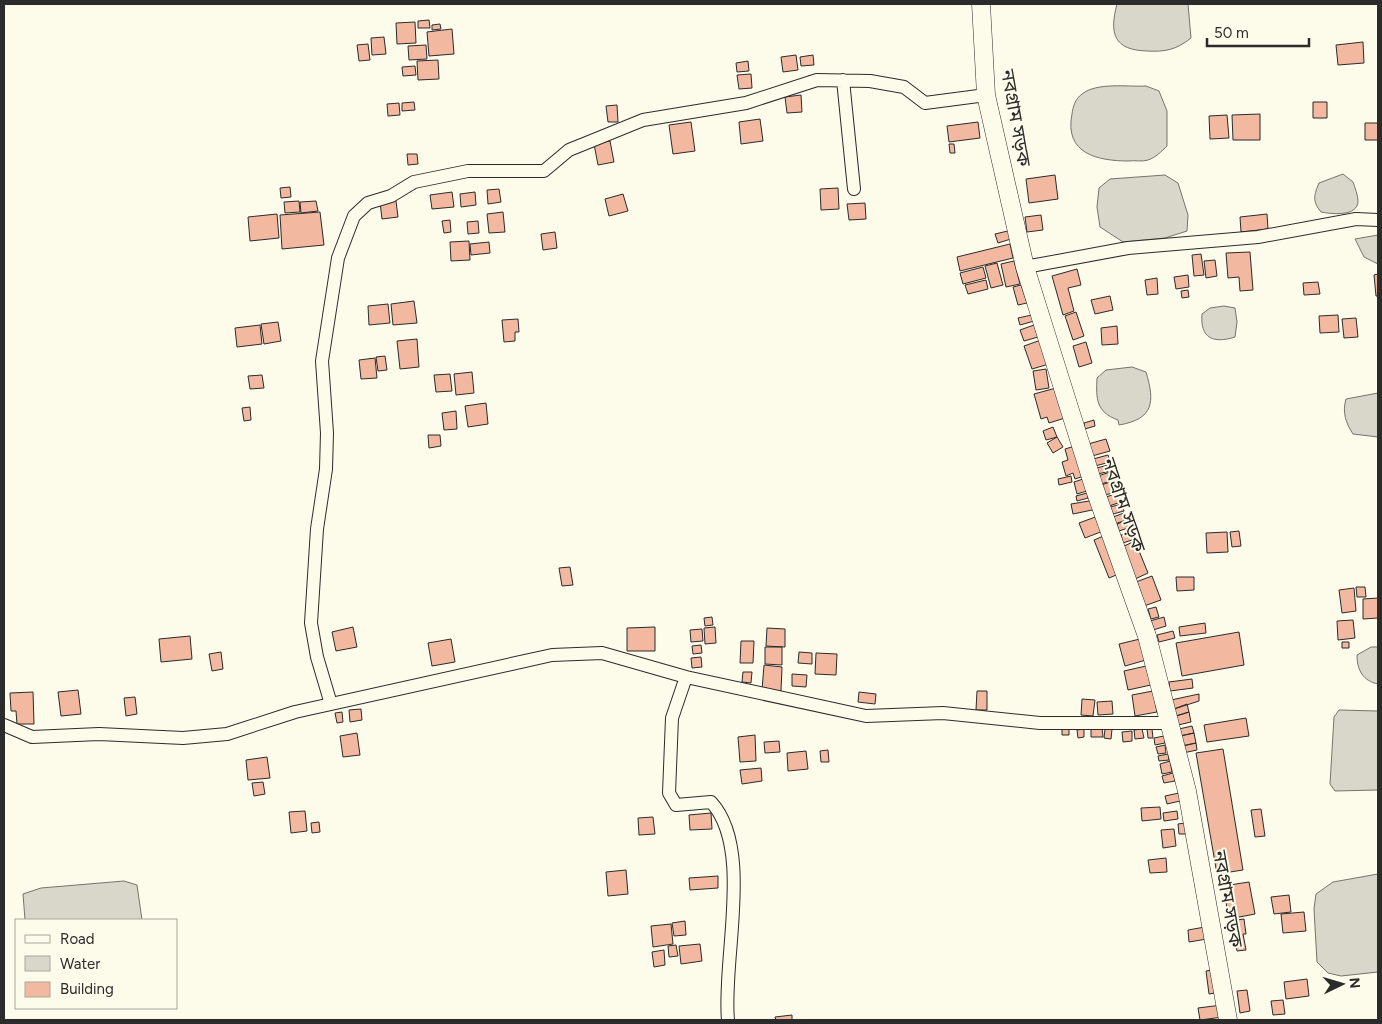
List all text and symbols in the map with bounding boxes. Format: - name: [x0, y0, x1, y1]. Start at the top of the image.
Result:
- scale bar: [1207, 15, 1310, 47]
- text: 50 m: [1214, 24, 1249, 42]
- street label: নবগ্রাম সড়ক: [996, 67, 1036, 169]
- street label: নবগ্রাম সড়ক: [1097, 454, 1151, 556]
- street label: নবগ্রাম সড়ক: [1208, 848, 1248, 950]
- legend: [15, 919, 178, 1009]
- text: Road: [60, 930, 95, 948]
- text: Water: [60, 955, 100, 973]
- north arrow: [1317, 959, 1367, 1009]
- text: N: [1346, 977, 1363, 989]
- text: Building: [60, 980, 114, 998]

